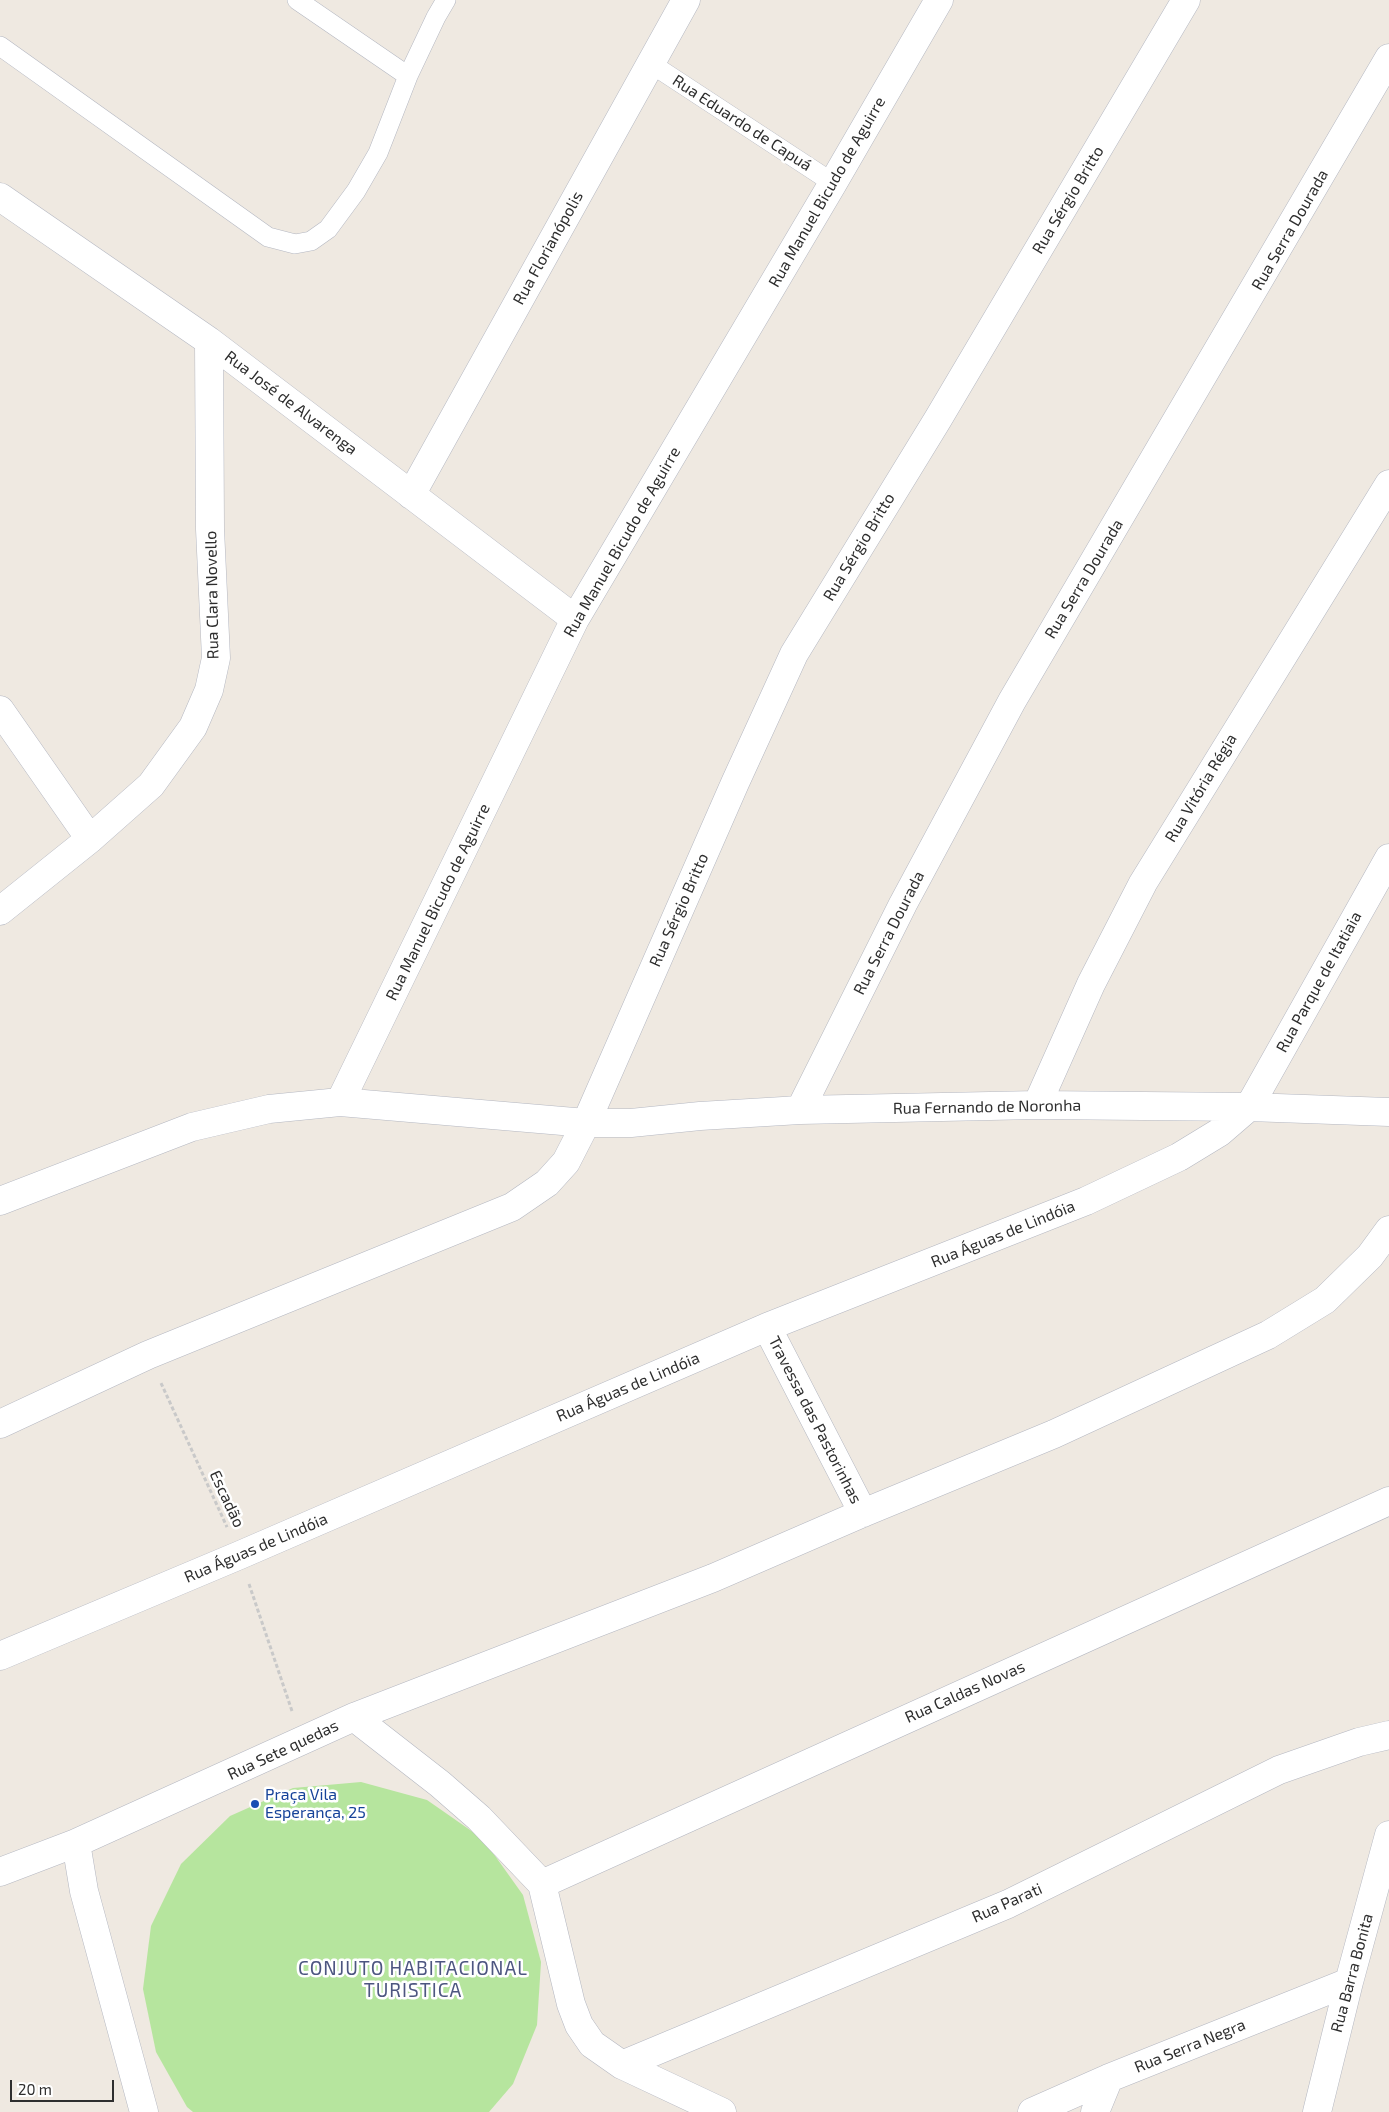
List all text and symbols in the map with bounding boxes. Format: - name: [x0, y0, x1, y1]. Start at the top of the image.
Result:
- street label: Rua Eduardo de Capuá: [669, 71, 815, 175]
- street label: Rua Manuel Bicudo de Aguirre: [765, 93, 889, 291]
- street label: Rua Sérgio Britto: [1028, 143, 1108, 257]
- street label: Rua Serra Dourada: [1248, 166, 1332, 294]
- street label: Rua Florianópolis: [509, 188, 587, 308]
- street label: Rua José de Alvarenga: [221, 347, 361, 459]
- street label: Rua Manuel Bicudo de Aguirre: [560, 443, 684, 641]
- street label: Rua Sérgio Britto: [819, 490, 899, 604]
- street label: Rua Serra Dourada: [1041, 516, 1127, 642]
- street label: Rua Clara Novello: [201, 531, 223, 659]
- street label: Rua Vitória Régia: [1161, 730, 1241, 846]
- street label: Rua Manuel Bicudo de Aguirre: [382, 800, 494, 1004]
- street label: Rua Sérgio Britto: [645, 850, 713, 970]
- street label: Rua Serra Dourada: [850, 868, 928, 998]
- street label: Rua Parque de Itatiaia: [1272, 908, 1366, 1056]
- street label: Rua Fernando de Noronha: [893, 1096, 1081, 1118]
- street label: Rua Águas de Lindóia: [928, 1196, 1078, 1272]
- street label: Travessa das Pastorinhas: [764, 1333, 866, 1507]
- street label: Rua Águas de Lindóia: [554, 1348, 702, 1426]
- street label: Escadão: [205, 1467, 249, 1531]
- street label: Rua Águas de Lindóia: [182, 1509, 330, 1587]
- street label: Rua Caldas Novas: [902, 1657, 1028, 1727]
- street label: Rua Sete quedas: [225, 1716, 341, 1784]
- place label: Praça Vila Esperança, 25: [265, 1785, 366, 1823]
- marker: Praça Vila Esperança, 25: [249, 1798, 261, 1810]
- street label: Rua Parati: [969, 1879, 1045, 1927]
- street label: Rua Barra Bonita: [1327, 1911, 1377, 2035]
- district label: CONJUTO HABITACIONAL TURISTICA: [296, 1958, 530, 2002]
- street label: Rua Serra Negra: [1132, 2015, 1248, 2077]
- scale bar: [12, 2070, 116, 2102]
- text: 20 m: [18, 2080, 52, 2098]

